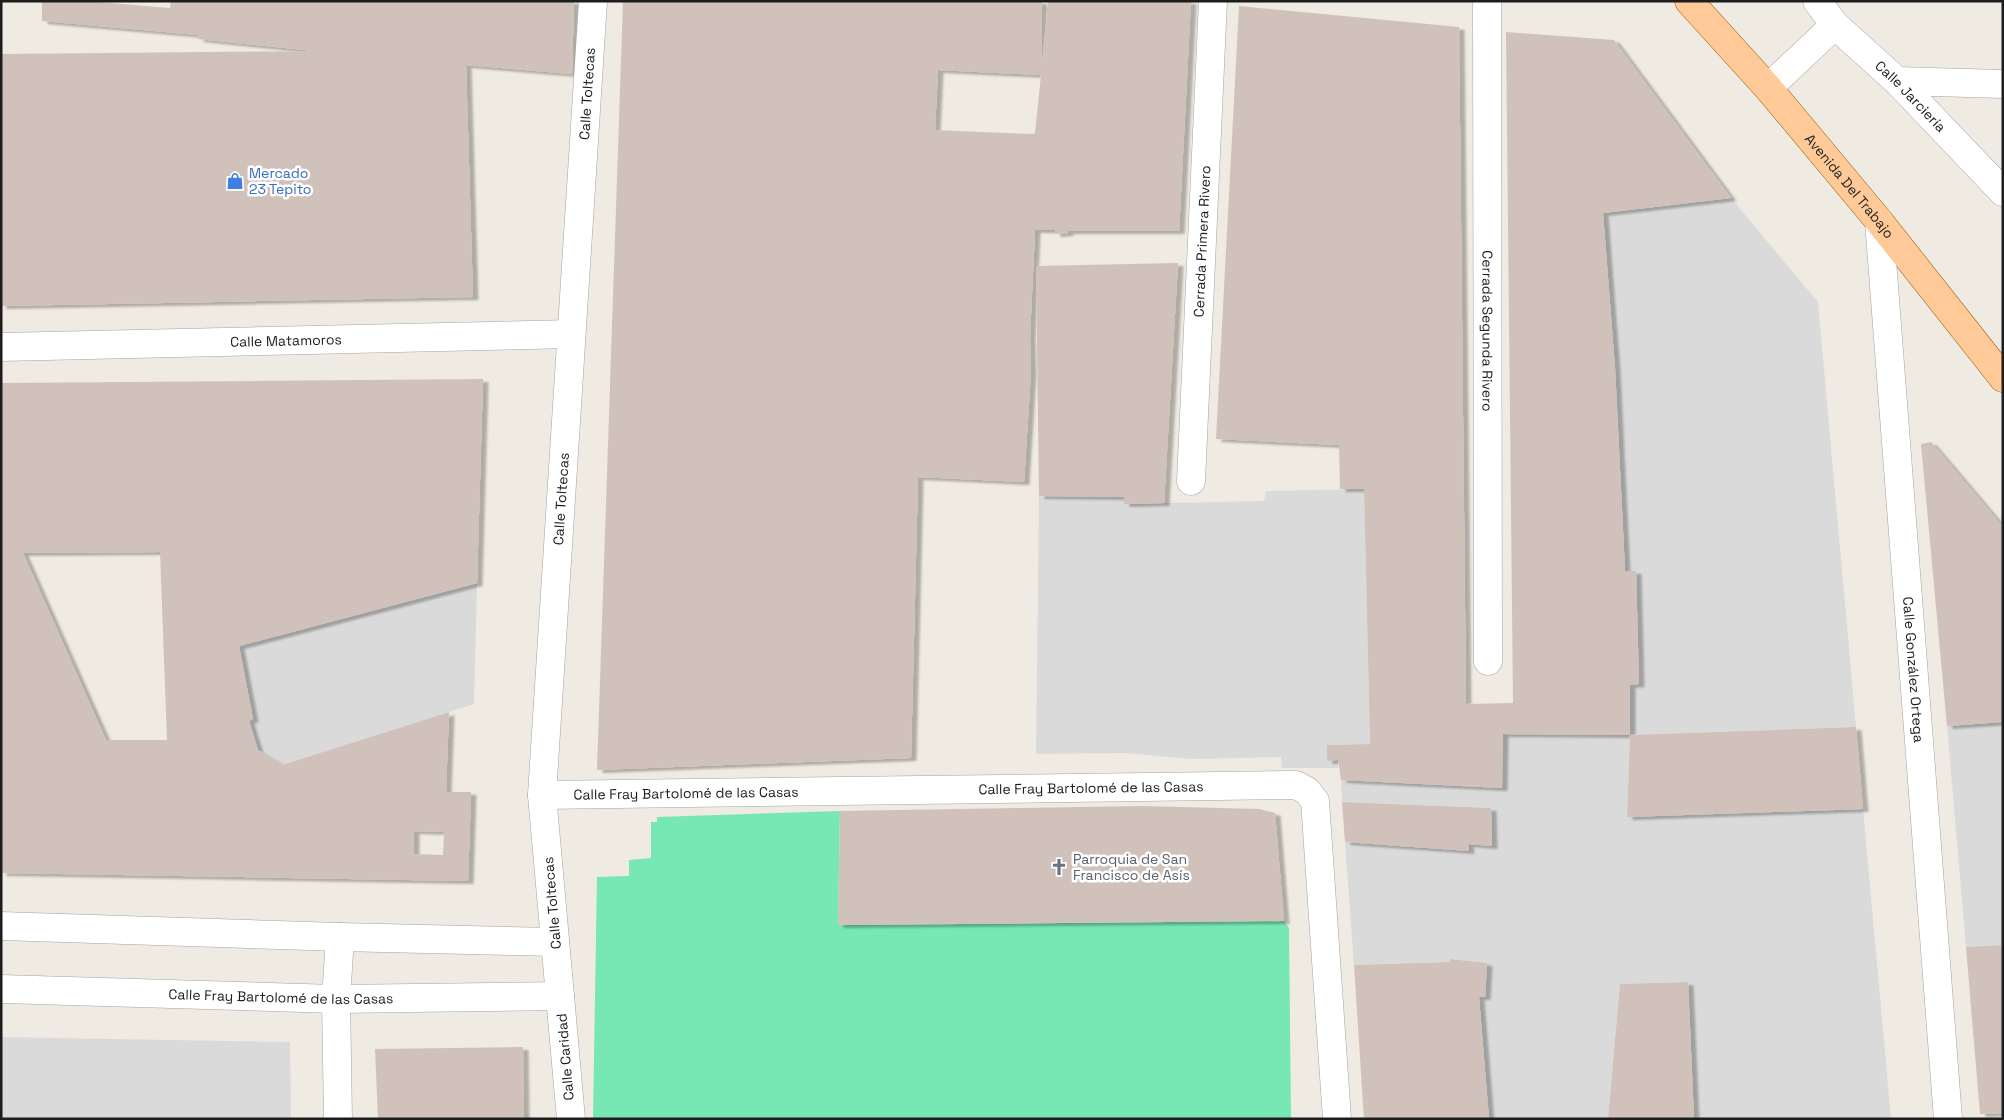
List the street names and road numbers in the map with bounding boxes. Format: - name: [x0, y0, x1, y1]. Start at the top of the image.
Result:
- street label: Calle Toltecas: [575, 47, 599, 141]
- street label: Calle Jarciería: [1871, 57, 1950, 136]
- street label: Avenida Del Trabajo: [1801, 130, 1898, 242]
- street label: Cerrada Primera Rivero: [1190, 165, 1214, 318]
- street label: Cerrada Segunda Rivero: [1478, 250, 1497, 412]
- street label: Calle Matamoros: [230, 330, 342, 351]
- street label: Calle Toltecas: [549, 452, 573, 546]
- street label: Calle González Ortega: [1899, 596, 1928, 743]
- street label: Calle Fray Bartolomé de las Casas: [978, 777, 1204, 798]
- street label: Calle Fray Bartolomé de las Casas: [573, 783, 799, 804]
- street label: Calle Toltecas: [539, 856, 565, 950]
- street label: Calle Fray Bartolomé de las Casas: [168, 985, 394, 1008]
- street label: Calle Caridad: [552, 1013, 578, 1101]

